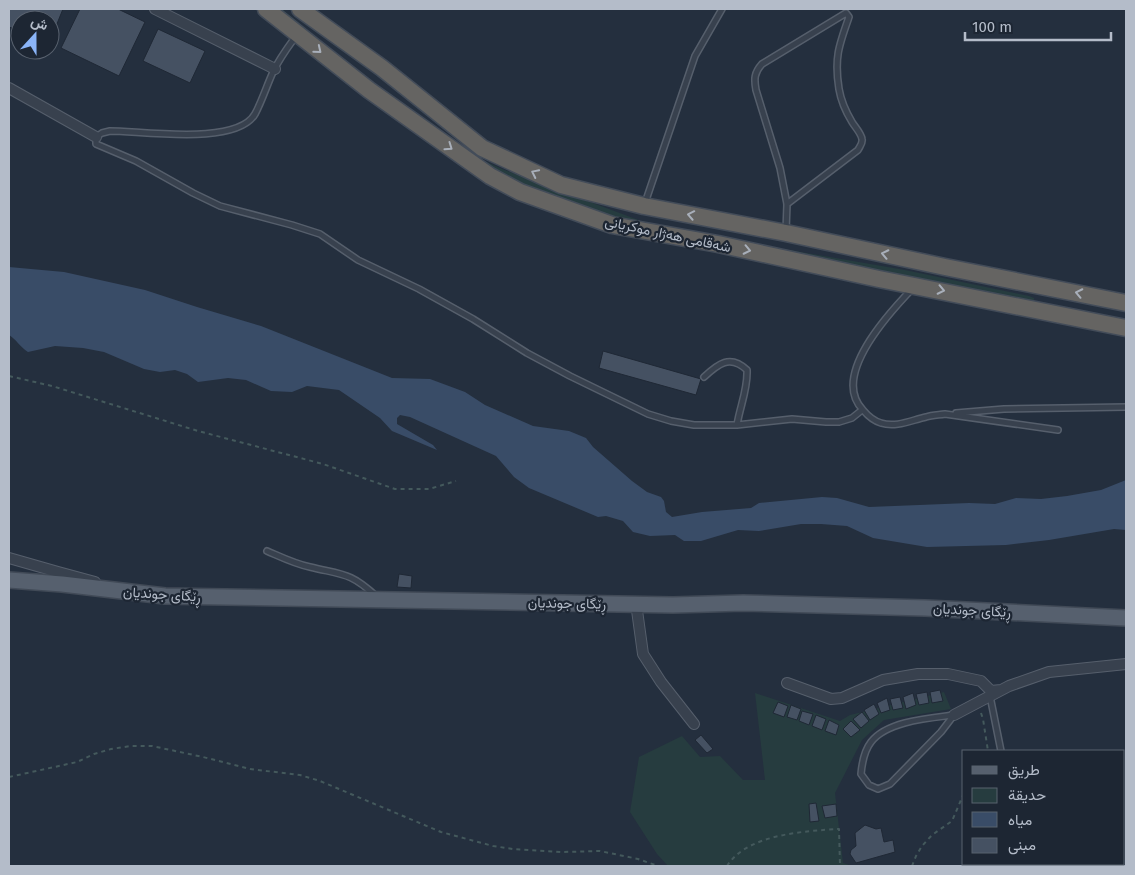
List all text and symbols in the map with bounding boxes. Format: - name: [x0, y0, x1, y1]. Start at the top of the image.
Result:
- north arrow: [10, 10, 60, 60]
- scale bar: [965, 10, 1111, 42]
- text: ش: [29, 12, 51, 34]
- text: 100 m: [972, 18, 1012, 36]
- one-way arrow: [312, 45, 321, 53]
- one-way arrow: [443, 141, 452, 150]
- one-way arrow: [531, 169, 540, 179]
- one-way arrow: [687, 211, 696, 221]
- street label: شەقامی ھەژار موکریانی: [603, 213, 732, 256]
- one-way arrow: [743, 244, 752, 255]
- one-way arrow: [881, 249, 889, 260]
- one-way arrow: [936, 285, 945, 295]
- one-way arrow: [1074, 288, 1083, 299]
- street label: ڕێگای جوندیان: [122, 583, 202, 609]
- street label: ڕێگای جوندیان: [528, 594, 606, 616]
- street label: ڕێگای جوندیان: [932, 600, 1012, 624]
- legend: [962, 750, 1125, 865]
- text: طريق: [1008, 761, 1040, 780]
- text: حديقة: [1008, 786, 1046, 804]
- text: مياه: [1008, 811, 1032, 829]
- text: مبنى: [1008, 836, 1036, 855]

